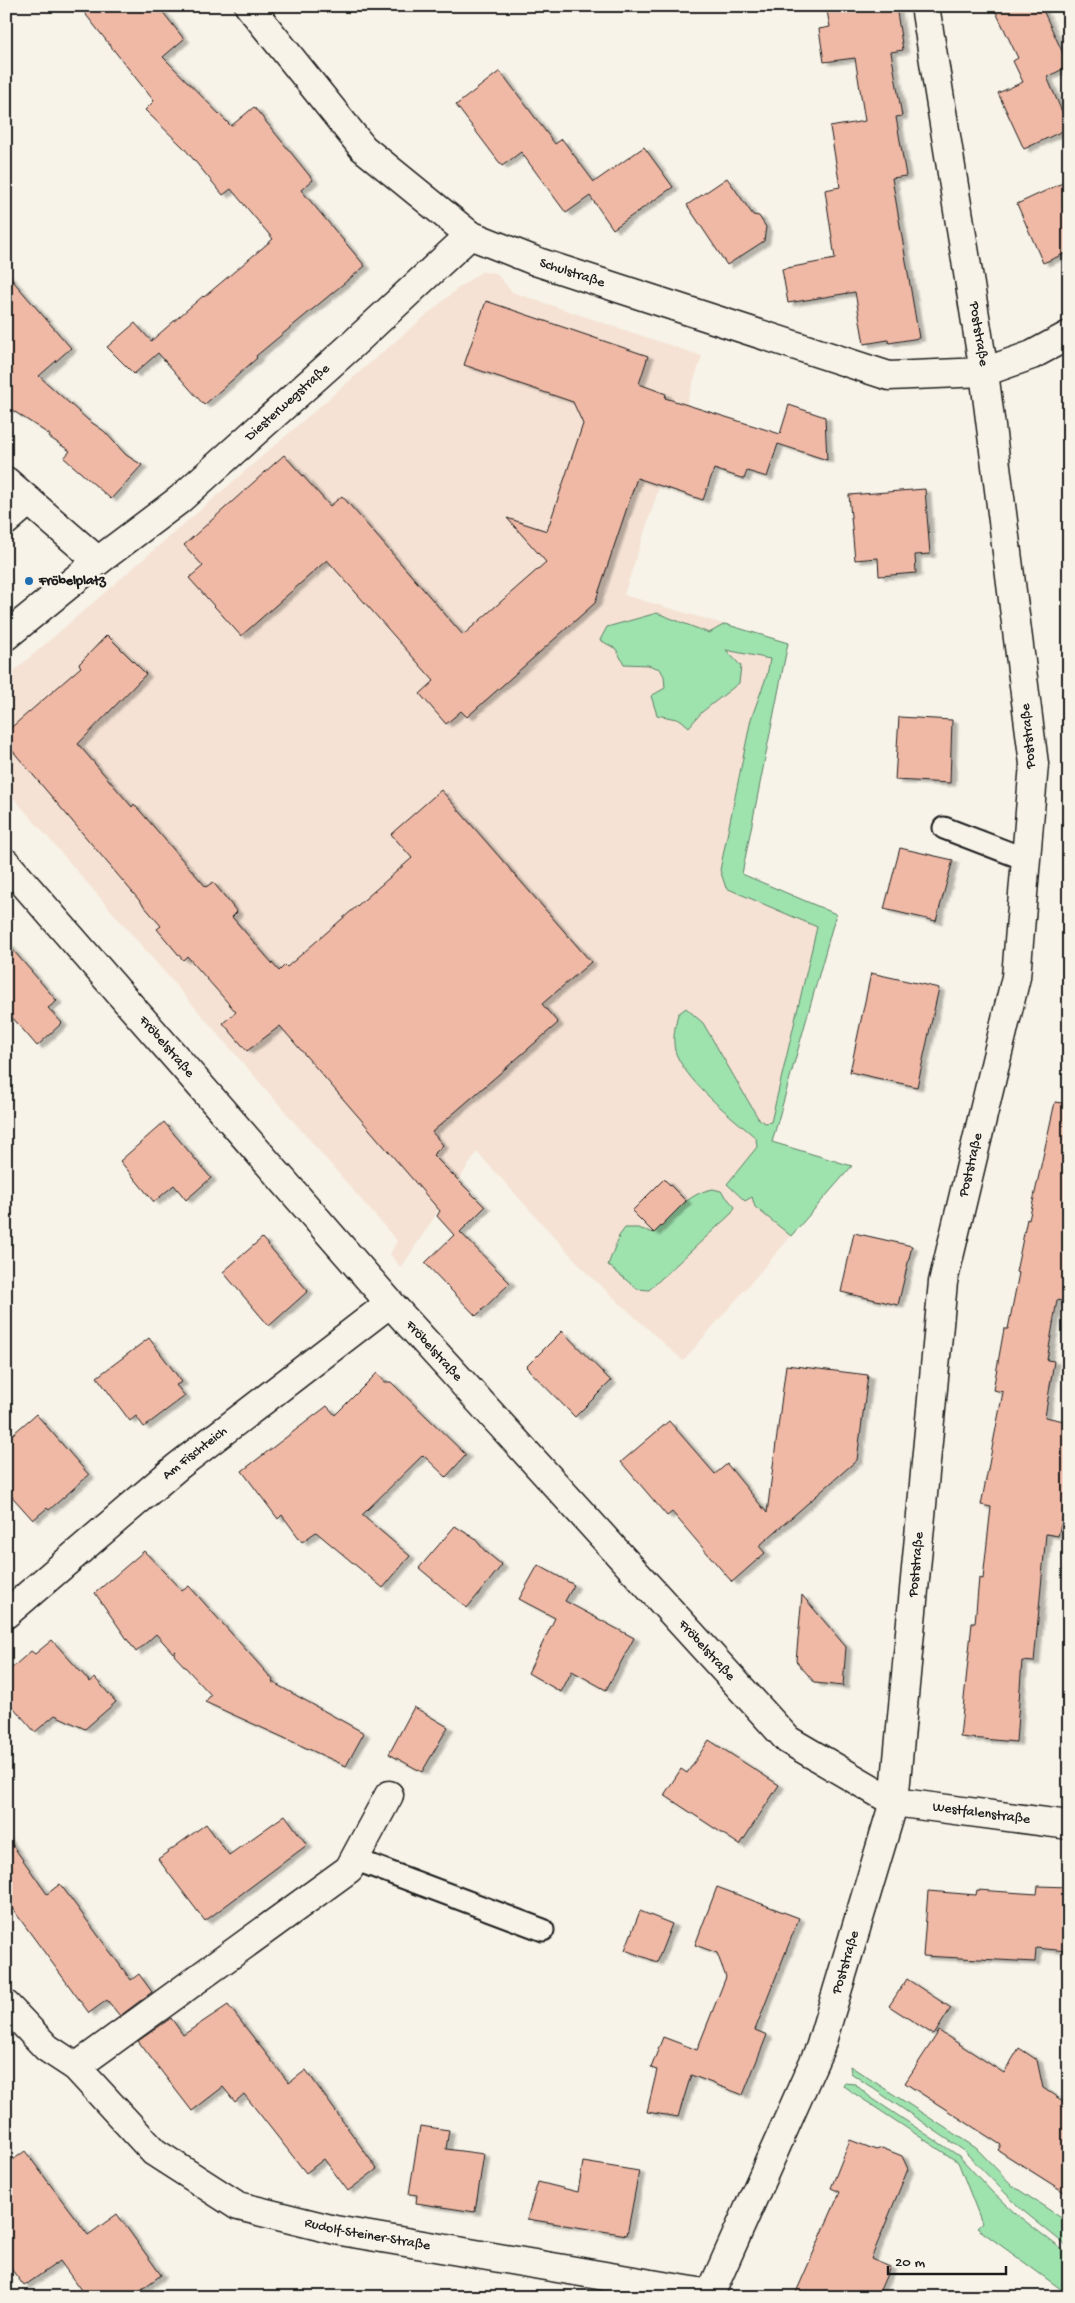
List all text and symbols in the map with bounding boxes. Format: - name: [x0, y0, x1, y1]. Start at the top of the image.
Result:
- street label: Schulstraße: [537, 255, 608, 292]
- street label: Poststraße: [964, 299, 992, 368]
- street label: Diesterwegstraße: [241, 360, 334, 446]
- place label: Fröbelplatz: [38, 573, 107, 590]
- marker: Fröbelplatz: [23, 575, 35, 587]
- street label: Poststraße: [1018, 702, 1040, 770]
- street label: Fröbelstraße: [134, 1012, 199, 1082]
- street label: Poststraße: [955, 1131, 987, 1200]
- street label: Fröbelstraße: [401, 1316, 466, 1386]
- street label: Am Fischteich: [159, 1423, 231, 1484]
- street label: Poststraße: [905, 1531, 928, 1599]
- street label: Fröbelstraße: [674, 1616, 739, 1685]
- street label: Westfalenstraße: [931, 1799, 1032, 1828]
- street label: Poststraße: [828, 1928, 864, 1997]
- street label: Rudolf-Steiner-Straße: [303, 2214, 432, 2255]
- scale bar: [888, 2243, 1005, 2275]
- text: 20 m: [895, 2254, 925, 2272]

